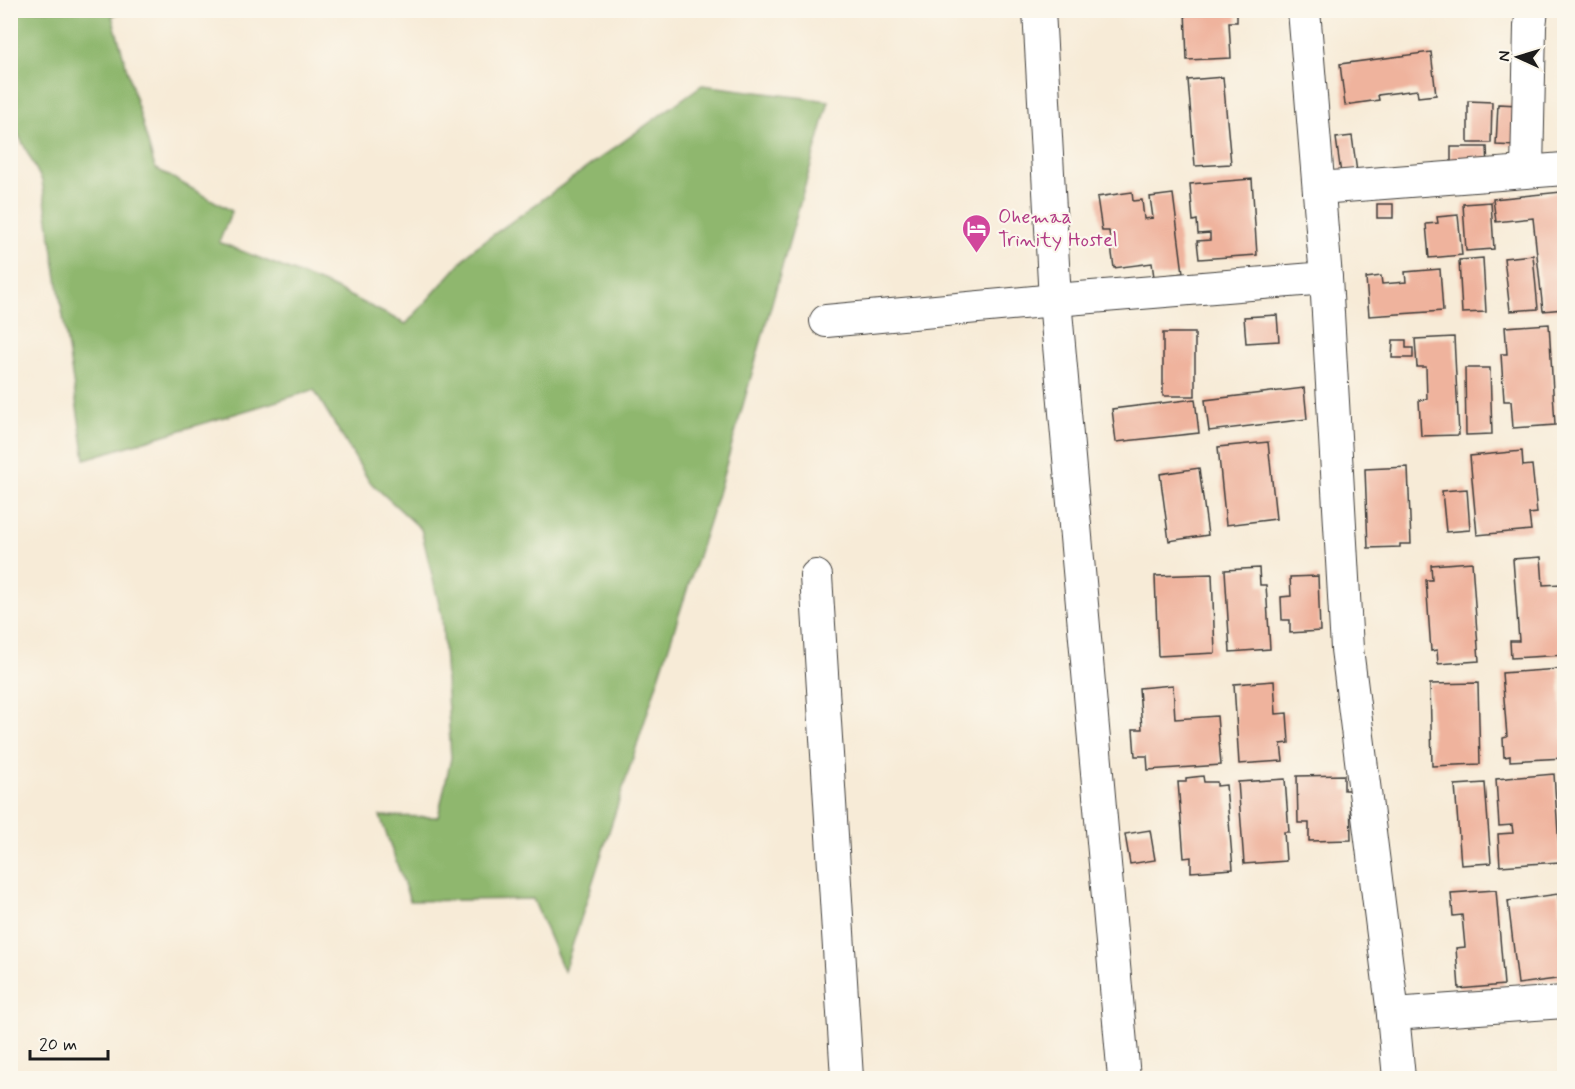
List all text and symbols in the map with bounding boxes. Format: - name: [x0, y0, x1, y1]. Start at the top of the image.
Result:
- north arrow: [1488, 27, 1548, 87]
- text: N: [1494, 50, 1515, 62]
- place label: Ohemaa Trinity Hostel: [998, 204, 1118, 254]
- hotel icon: Ohemaa Trinity Hostel: [961, 212, 993, 254]
- scale bar: [30, 1023, 108, 1061]
- text: 20 m: [39, 1033, 77, 1057]

